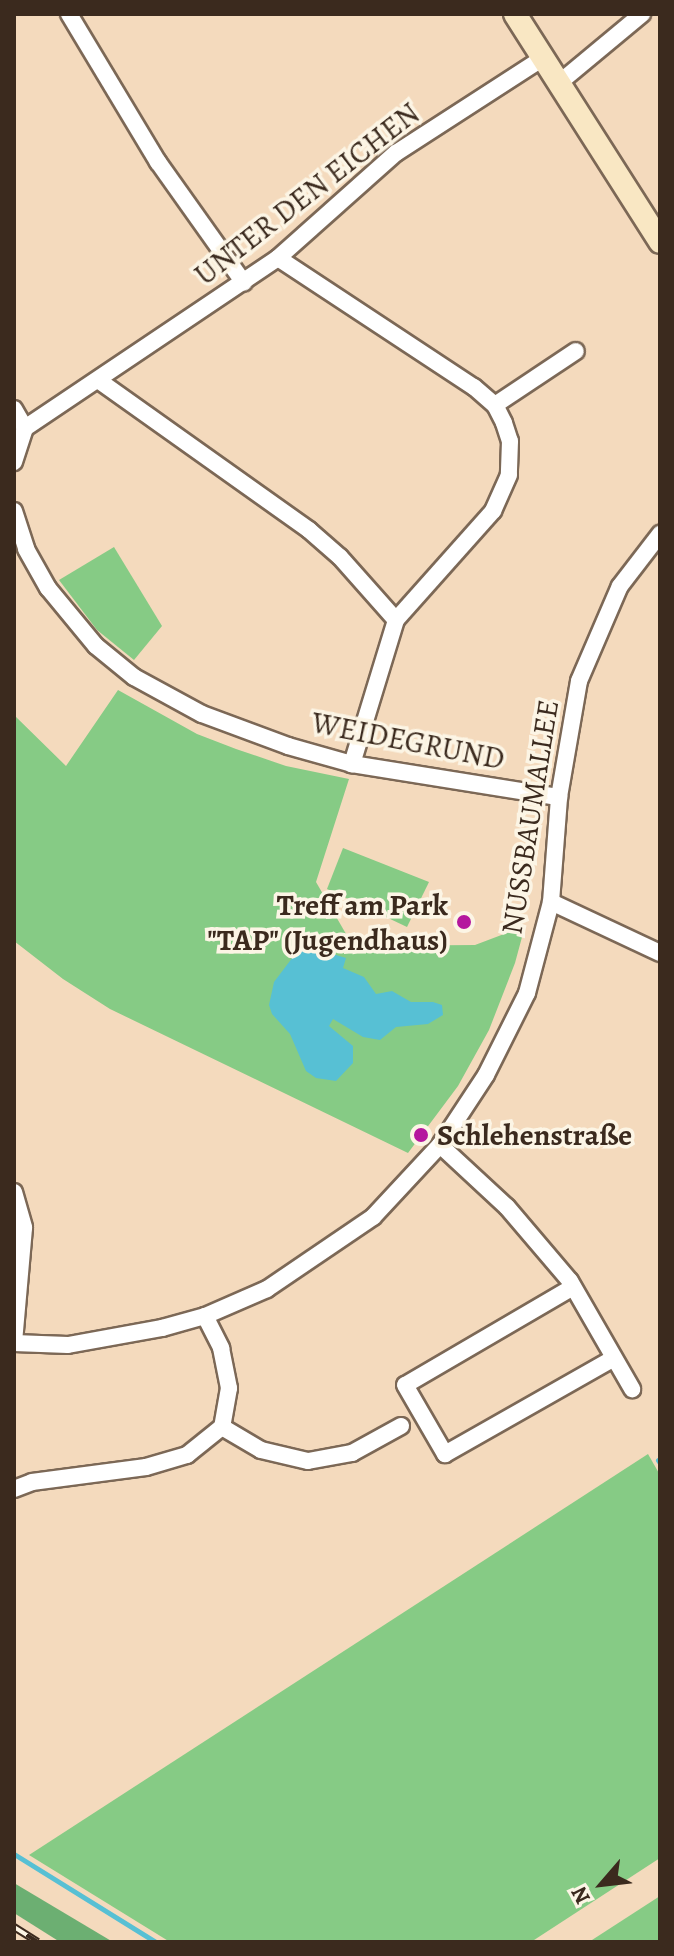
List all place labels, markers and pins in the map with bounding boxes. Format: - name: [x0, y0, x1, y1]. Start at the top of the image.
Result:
- place label: Treff am Park "TAP" (Jugendhaus): [207, 887, 448, 958]
- marker: Treff am Park "TAP" (Jugendhaus): [455, 913, 473, 931]
- place label: Schlehenstraße: [437, 1117, 632, 1153]
- marker: Schlehenstraße: [412, 1126, 430, 1144]

